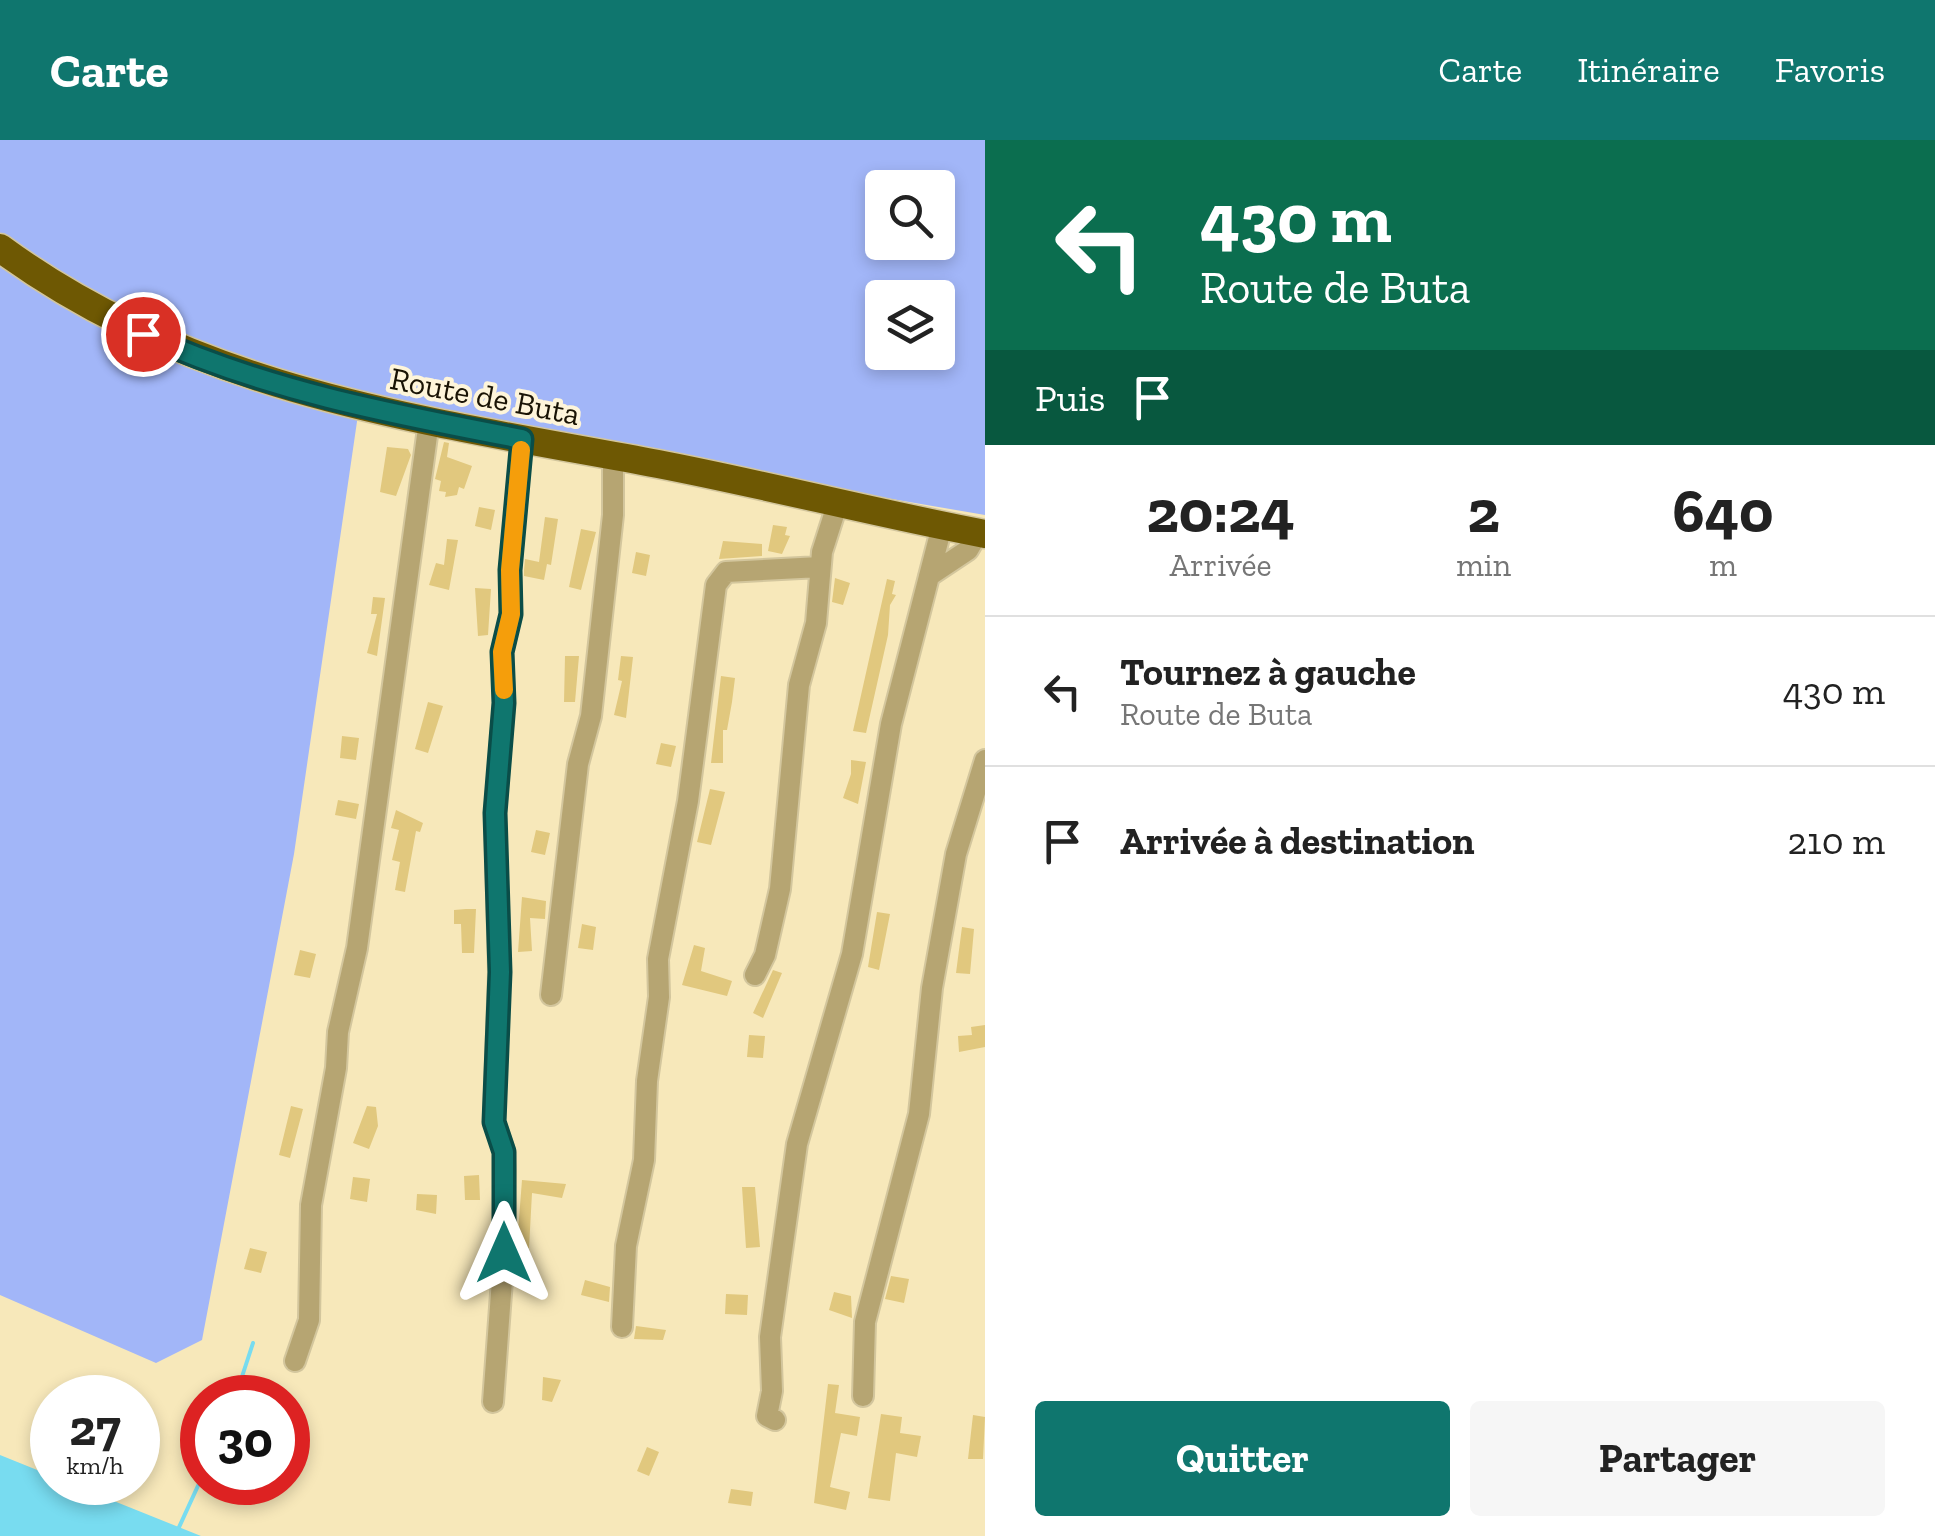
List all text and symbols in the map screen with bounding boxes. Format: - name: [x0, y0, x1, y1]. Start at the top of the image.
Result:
- text: Carte: [50, 42, 169, 99]
- text: Carte: [1439, 49, 1522, 91]
- text: Itinéraire: [1577, 49, 1720, 91]
- text: Favoris: [1775, 49, 1885, 91]
- map controls: [865, 170, 955, 370]
- button: search: [865, 170, 955, 260]
- text: 430 m: [1200, 176, 1392, 260]
- icon: left: [1035, 180, 1165, 310]
- text: Route de Buta: [1200, 261, 1471, 315]
- button: layers: [865, 280, 955, 370]
- pin: [101, 292, 186, 377]
- icon: arrive: [116, 307, 171, 362]
- street label: Route de Buta: [387, 359, 583, 433]
- icon: arrive: [1125, 370, 1180, 425]
- text: Puis: [1035, 375, 1105, 421]
- text: 20:24: [1147, 475, 1295, 547]
- text: 2: [1467, 475, 1500, 547]
- text: 640: [1673, 475, 1773, 547]
- text: Arrivée: [1170, 546, 1272, 584]
- text: min: [1456, 546, 1511, 584]
- text: m: [1709, 546, 1737, 584]
- text: Tournez à gauche: [1120, 649, 1416, 695]
- icon: left: [1035, 664, 1090, 719]
- text: 430 m: [1783, 668, 1885, 714]
- text: Route de Buta: [1120, 695, 1312, 733]
- icon: arrive: [1035, 814, 1090, 869]
- text: Arrivée à destination: [1120, 818, 1475, 864]
- text: 210 m: [1787, 818, 1885, 864]
- position arrow: [452, 1201, 556, 1305]
- speed limit sign: 30: [180, 1375, 310, 1505]
- text: 27: [69, 1398, 121, 1458]
- button: Quitter: [1035, 1401, 1450, 1516]
- button: Partager: [1470, 1401, 1885, 1516]
- text: km/h: [66, 1450, 124, 1480]

